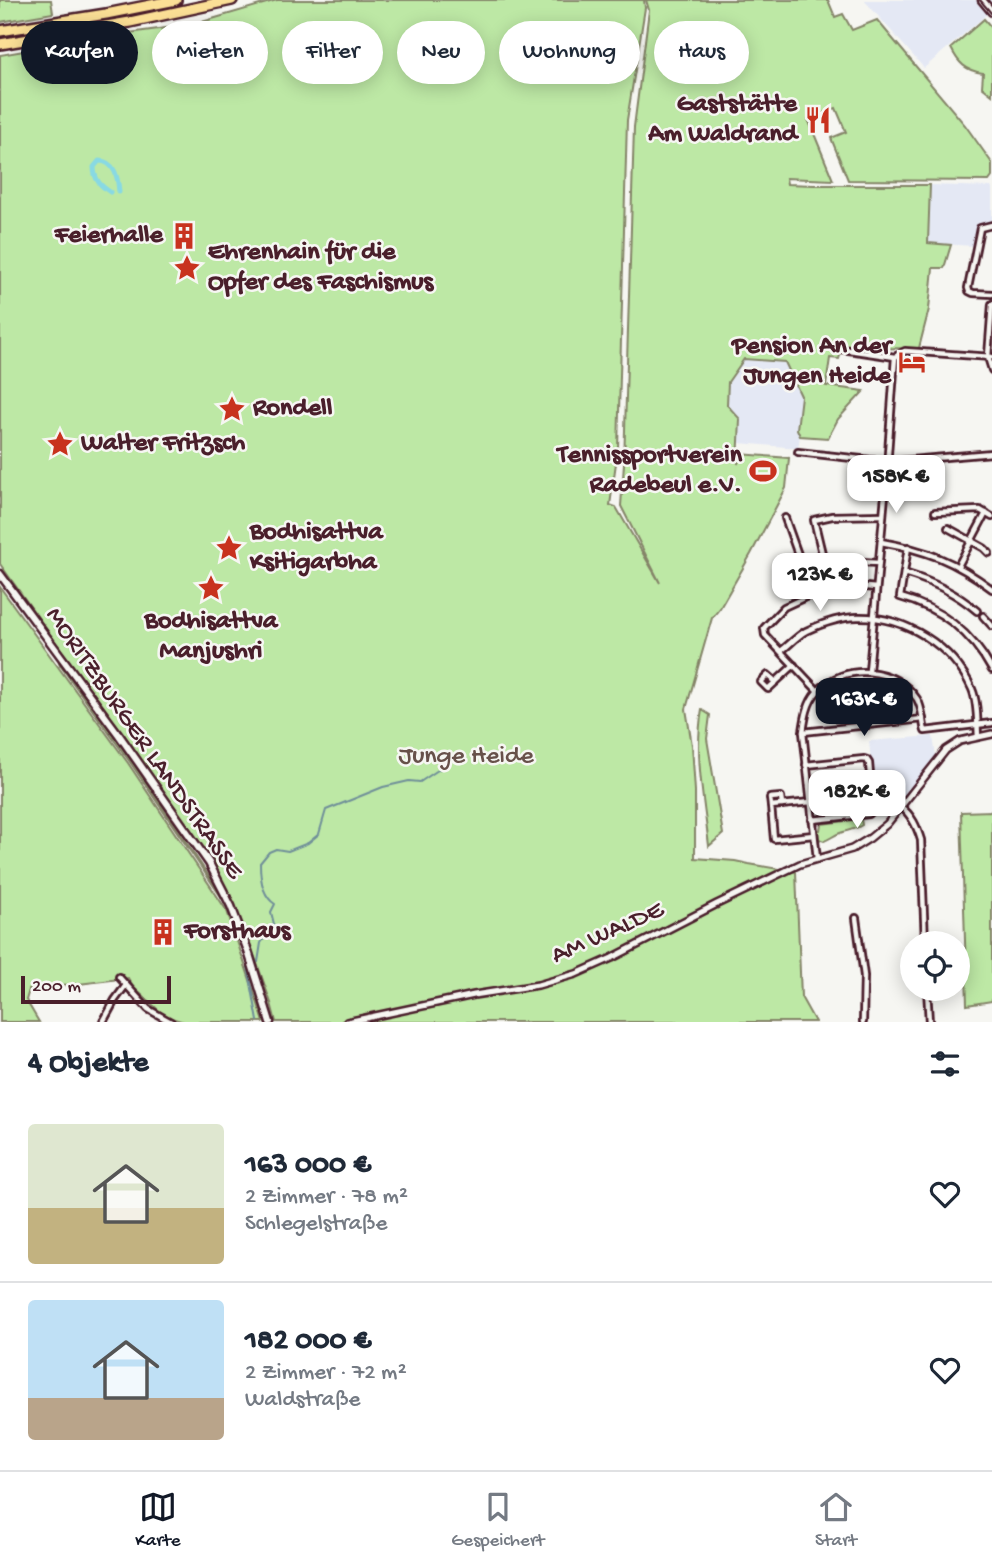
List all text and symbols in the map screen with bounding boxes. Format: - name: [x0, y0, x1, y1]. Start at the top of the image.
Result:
- chip: Kaufen: [21, 21, 138, 84]
- chip: Mieten: [152, 21, 268, 84]
- chip: Filter: [282, 21, 383, 84]
- chip: Neu: [397, 21, 485, 84]
- chip: Wohnung: [499, 21, 640, 84]
- chip: Haus: [654, 21, 749, 84]
- place label: Gaststätte Am Waldrand: [647, 90, 800, 151]
- restaurant icon: Gaststätte Am Waldrand: [803, 105, 833, 135]
- place label: Feierhalle: [54, 221, 165, 252]
- building icon: Feierhalle: [169, 221, 199, 251]
- place label: Ehrenhain für die Opfer des Faschismus: [208, 238, 435, 299]
- place icon: Ehrenhain für die Opfer des Faschismus: [172, 253, 202, 283]
- place label: Pension An der Jungen Heide: [730, 332, 894, 393]
- hotel icon: Pension An der Jungen Heide: [897, 347, 927, 377]
- place icon: Rondell: [217, 394, 247, 424]
- place label: Rondell: [252, 394, 333, 425]
- place icon: Walter Fritzsch: [45, 429, 75, 459]
- place label: Walter Fritzsch: [80, 429, 245, 460]
- place label: Tennissportverein Radebeul e.V.: [555, 441, 743, 502]
- sports icon: Tennissportverein Radebeul e.V.: [748, 456, 778, 486]
- pin: 158K €: [839, 456, 953, 515]
- text: 158K €: [863, 464, 929, 491]
- place label: Bodhisattva Ksitigarbha: [249, 518, 384, 579]
- place icon: Bodhisattva Ksitigarbha: [214, 533, 244, 563]
- pin: 123K €: [763, 554, 877, 613]
- text: 123K €: [788, 562, 852, 589]
- place icon: Bodhisattva Manjushri: [196, 573, 226, 603]
- street label: MORITZBURGER LANDSTRASSE: [37, 602, 249, 887]
- place label: Bodhisattva Manjushri: [144, 607, 279, 668]
- pin: 163K €: [807, 678, 921, 738]
- text: 163K €: [832, 687, 896, 714]
- park label: Junge Heide: [398, 742, 534, 773]
- pin: 182K €: [800, 770, 914, 830]
- text: 182K €: [825, 779, 889, 806]
- street label: AM WALDE: [547, 895, 670, 972]
- building icon: Forsthaus: [148, 917, 178, 947]
- place label: Forsthaus: [183, 917, 292, 948]
- map controls: [900, 931, 970, 1001]
- button: locate: [900, 931, 970, 1001]
- scale bar: [21, 973, 172, 1005]
- text: 200 m: [32, 976, 81, 999]
- icon: filters: [926, 1045, 964, 1083]
- text: 4 Objekte: [28, 1047, 149, 1082]
- text: 163 000 €: [245, 1149, 371, 1184]
- icon: home: [84, 1152, 168, 1236]
- icon: heart: [926, 1175, 964, 1213]
- text: 2 Zimmer · 78 m²: [245, 1184, 408, 1211]
- text: Schlegelstraße: [245, 1211, 387, 1238]
- text: 182 000 €: [245, 1325, 371, 1360]
- icon: home: [84, 1328, 168, 1412]
- icon: heart: [926, 1351, 964, 1389]
- text: 2 Zimmer · 72 m²: [245, 1360, 407, 1387]
- text: Waldstraße: [245, 1387, 360, 1414]
- tab: Karte: [135, 1488, 181, 1553]
- tab: Gespeichert: [451, 1488, 544, 1553]
- tab: Start: [815, 1488, 857, 1553]

